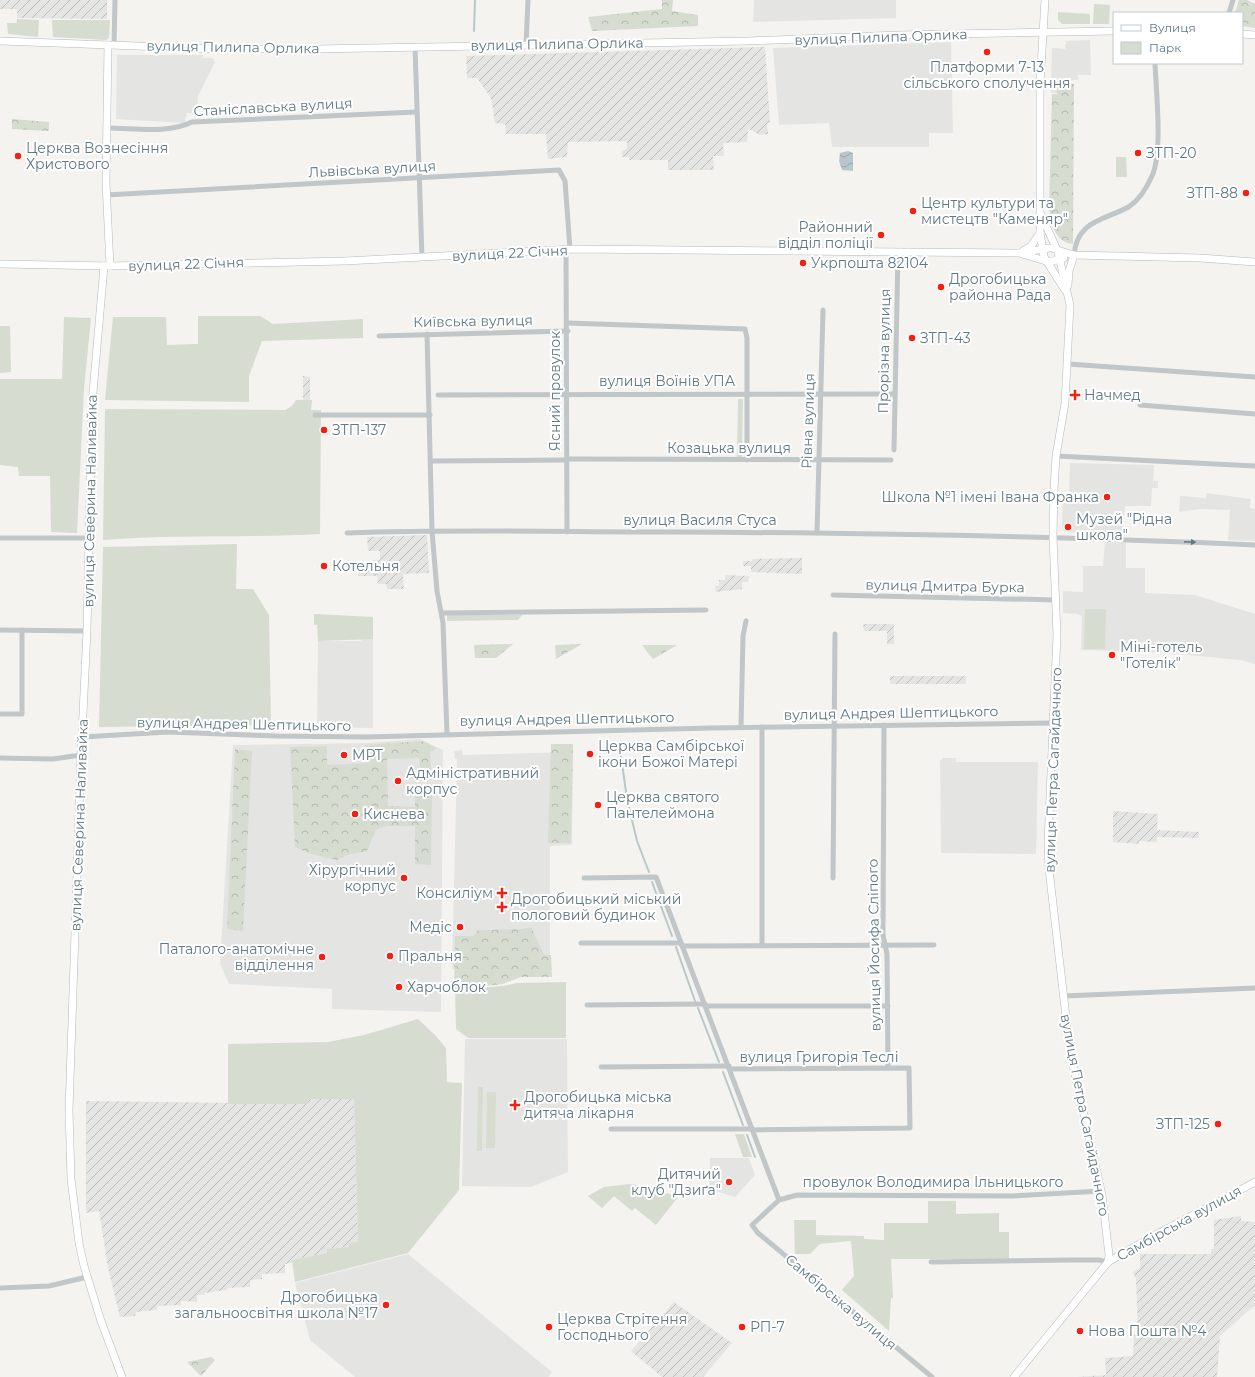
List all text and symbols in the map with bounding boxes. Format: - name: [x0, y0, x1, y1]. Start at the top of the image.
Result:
- legend: [1113, 12, 1243, 64]
- text: Вулиця: [1149, 20, 1196, 35]
- street label: вулиця Пилипа Орлика: [794, 25, 968, 49]
- street label: вулиця Пилипа Орлика: [470, 33, 644, 55]
- street label: вулиця Пилипа Орлика: [146, 36, 320, 58]
- text: Парк: [1149, 40, 1181, 55]
- marker: Платформи 7-13 сільського сполучення: [982, 47, 992, 57]
- place label: Платформи 7-13 сільського сполучення: [903, 58, 1071, 92]
- street label: Станіславська вулиця: [193, 94, 353, 120]
- place label: Церква Вознесіння Христового: [26, 139, 168, 173]
- place label: ЗТП-20: [1146, 144, 1197, 162]
- marker: ЗТП-20: [1133, 148, 1143, 158]
- marker: Церква Вознесіння Христового: [13, 151, 23, 161]
- street label: Львівська вулиця: [308, 157, 436, 181]
- place label: ЗТП-88: [1187, 184, 1238, 202]
- marker: ЗТП-88: [1241, 188, 1251, 198]
- place label: Центр культури та мистецтв "Каменяр": [921, 194, 1068, 228]
- marker: Центр культури та мистецтв "Каменяр": [908, 206, 918, 216]
- place label: Районний відділ поліції: [778, 218, 873, 252]
- marker: Районний відділ поліції: [876, 230, 886, 240]
- street label: вулиця 22 Січня: [452, 241, 568, 265]
- street label: вулиця 22 Січня: [128, 253, 244, 275]
- place label: Укрпошта 82104: [811, 254, 929, 272]
- marker: Укрпошта 82104: [798, 258, 808, 268]
- place label: Дрогобицька районна Рада: [949, 270, 1051, 304]
- marker: Дрогобицька районна Рада: [936, 282, 946, 292]
- street label: Прорізна вулиця: [874, 288, 894, 414]
- street label: Київська вулиця: [413, 311, 533, 331]
- place label: ЗТП-43: [920, 329, 971, 347]
- street label: Ясний провулок: [546, 331, 564, 451]
- marker: ЗТП-43: [907, 333, 917, 343]
- street label: вулиця Воїнів УПА: [599, 372, 736, 390]
- street label: Рівна вулиця: [797, 373, 819, 469]
- place label: Начмед: [1084, 386, 1141, 404]
- marker: Начмед: [1069, 389, 1081, 401]
- street label: вулиця Северина Наливайка: [79, 394, 101, 608]
- place label: ЗТП-137: [332, 421, 386, 439]
- marker: ЗТП-137: [319, 425, 329, 435]
- street label: Козацька вулиця: [667, 439, 791, 457]
- place label: Школа №1 імені Івана Франка: [881, 488, 1099, 506]
- marker: Школа №1 імені Івана Франка: [1102, 492, 1112, 502]
- place label: Музей "Рідна школа": [1076, 510, 1172, 544]
- street label: вулиця Василя Стуса: [623, 511, 777, 529]
- marker: Музей "Рідна школа": [1063, 522, 1073, 532]
- one-way arrow: [1184, 539, 1196, 546]
- place label: Котельня: [332, 557, 399, 575]
- marker: Котельня: [319, 561, 329, 571]
- street label: вулиця Дмитра Бурка: [865, 576, 1025, 596]
- place label: Міні-готель "Готелік": [1120, 638, 1202, 672]
- marker: Міні-готель "Готелік": [1107, 650, 1117, 660]
- street label: вулиця Петра Сагайдачного: [1040, 667, 1066, 873]
- street label: вулиця Андрея Шептицького: [784, 702, 998, 724]
- street label: вулиця Андрея Шептицького: [460, 708, 674, 730]
- street label: вулиця Андрея Шептицького: [137, 713, 351, 735]
- street label: вулиця Северина Наливайка: [66, 718, 92, 932]
- place label: Церква Самбірської ікони Божої Матері: [598, 737, 744, 771]
- place label: МРТ: [352, 746, 384, 764]
- marker: Церква Самбірської ікони Божої Матері: [585, 749, 595, 759]
- marker: МРТ: [339, 750, 349, 760]
- place label: Адміністративний корпус: [406, 764, 539, 798]
- marker: Адміністративний корпус: [393, 776, 403, 786]
- place label: Церква святого Пантелеймона: [606, 788, 719, 822]
- marker: Церква святого Пантелеймона: [593, 800, 603, 810]
- place label: Киснева: [363, 805, 425, 823]
- marker: Киснева: [350, 809, 360, 819]
- street label: вулиця Йосифа Сліпого: [863, 858, 885, 1032]
- place label: Хірургічний корпус: [309, 861, 396, 895]
- marker: Хірургічний корпус: [399, 873, 409, 883]
- place label: Консиліум: [416, 884, 493, 902]
- marker: Консиліум: [496, 887, 508, 899]
- place label: Дрогобицький міський пологовий будинок: [511, 890, 681, 924]
- marker: Дрогобицький міський пологовий будинок: [496, 901, 508, 913]
- place label: Медіс: [409, 918, 452, 936]
- marker: Медіс: [455, 922, 465, 932]
- place label: Паталого-анатомічне відділення: [159, 940, 314, 974]
- place label: Пральня: [398, 947, 462, 965]
- marker: Пральня: [385, 951, 395, 961]
- marker: Паталого-анатомічне відділення: [317, 952, 327, 962]
- place label: Харчоблок: [407, 978, 486, 996]
- marker: Харчоблок: [394, 982, 404, 992]
- street label: вулиця Петра Сагайдачного: [1057, 1012, 1113, 1218]
- street label: вулиця Григорія Теслі: [740, 1048, 898, 1066]
- place label: Дрогобицька міська дитяча лікарня: [524, 1088, 672, 1122]
- marker: Дрогобицька міська дитяча лікарня: [509, 1099, 521, 1111]
- place label: ЗТП-125: [1156, 1115, 1210, 1133]
- marker: ЗТП-125: [1213, 1119, 1223, 1129]
- place label: Дитячий клуб "Дзиґа": [631, 1165, 721, 1199]
- street label: провулок Володимира Ільницького: [803, 1173, 1064, 1191]
- marker: Дитячий клуб "Дзиґа": [724, 1177, 734, 1187]
- street label: Самбірська вулиця: [1113, 1181, 1245, 1265]
- street label: Самбірська вулиця: [782, 1250, 900, 1354]
- place label: Дрогобицька загальноосвітня школа №17: [174, 1288, 378, 1322]
- marker: Дрогобицька загальноосвітня школа №17: [381, 1300, 391, 1310]
- place label: Церква Стрітення Господнього: [557, 1310, 687, 1344]
- place label: РП-7: [750, 1318, 785, 1336]
- marker: Церква Стрітення Господнього: [544, 1322, 554, 1332]
- marker: РП-7: [737, 1322, 747, 1332]
- place label: Нова Пошта №4: [1088, 1322, 1207, 1340]
- marker: Нова Пошта №4: [1075, 1326, 1085, 1336]

